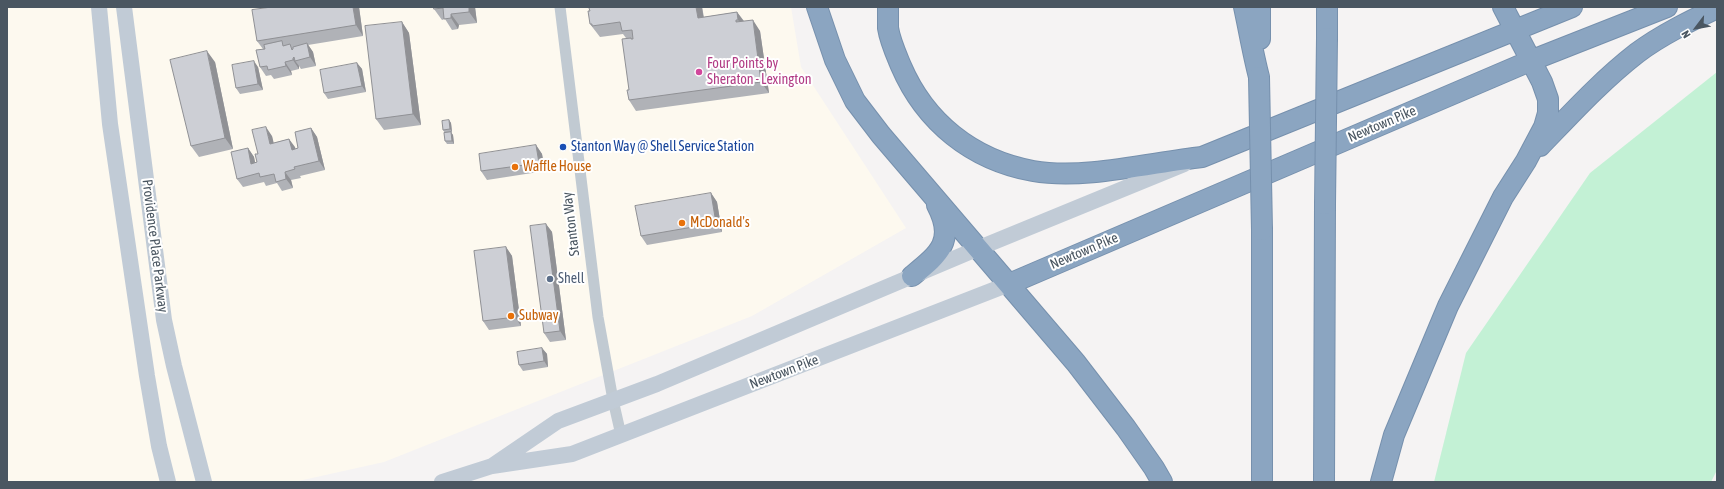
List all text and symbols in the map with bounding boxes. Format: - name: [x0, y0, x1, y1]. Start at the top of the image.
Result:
- north arrow: [1676, 8, 1716, 48]
- text: N: [1679, 28, 1693, 40]
- place label: Four Points by Sheraton - Lexington: [707, 56, 812, 88]
- marker: Four Points by Sheraton - Lexington: [694, 67, 704, 77]
- street label: Newtown Pike: [1345, 102, 1419, 146]
- place label: Stanton Way @ Shell Service Station: [571, 139, 754, 155]
- marker: Stanton Way @ Shell Service Station: [558, 142, 568, 152]
- place label: Waffle House: [523, 159, 591, 175]
- marker: Waffle House: [510, 162, 520, 172]
- street label: Providence Place Parkway: [138, 178, 172, 314]
- street label: Stanton Way: [559, 191, 583, 257]
- place label: McDonald's: [690, 215, 750, 231]
- marker: McDonald's: [677, 218, 687, 228]
- street label: Newtown Pike: [1047, 229, 1121, 273]
- place label: Shell: [558, 271, 584, 287]
- marker: Shell: [545, 274, 555, 284]
- place label: Subway: [519, 308, 559, 324]
- marker: Subway: [506, 311, 516, 321]
- street label: Newtown Pike: [747, 351, 821, 393]

